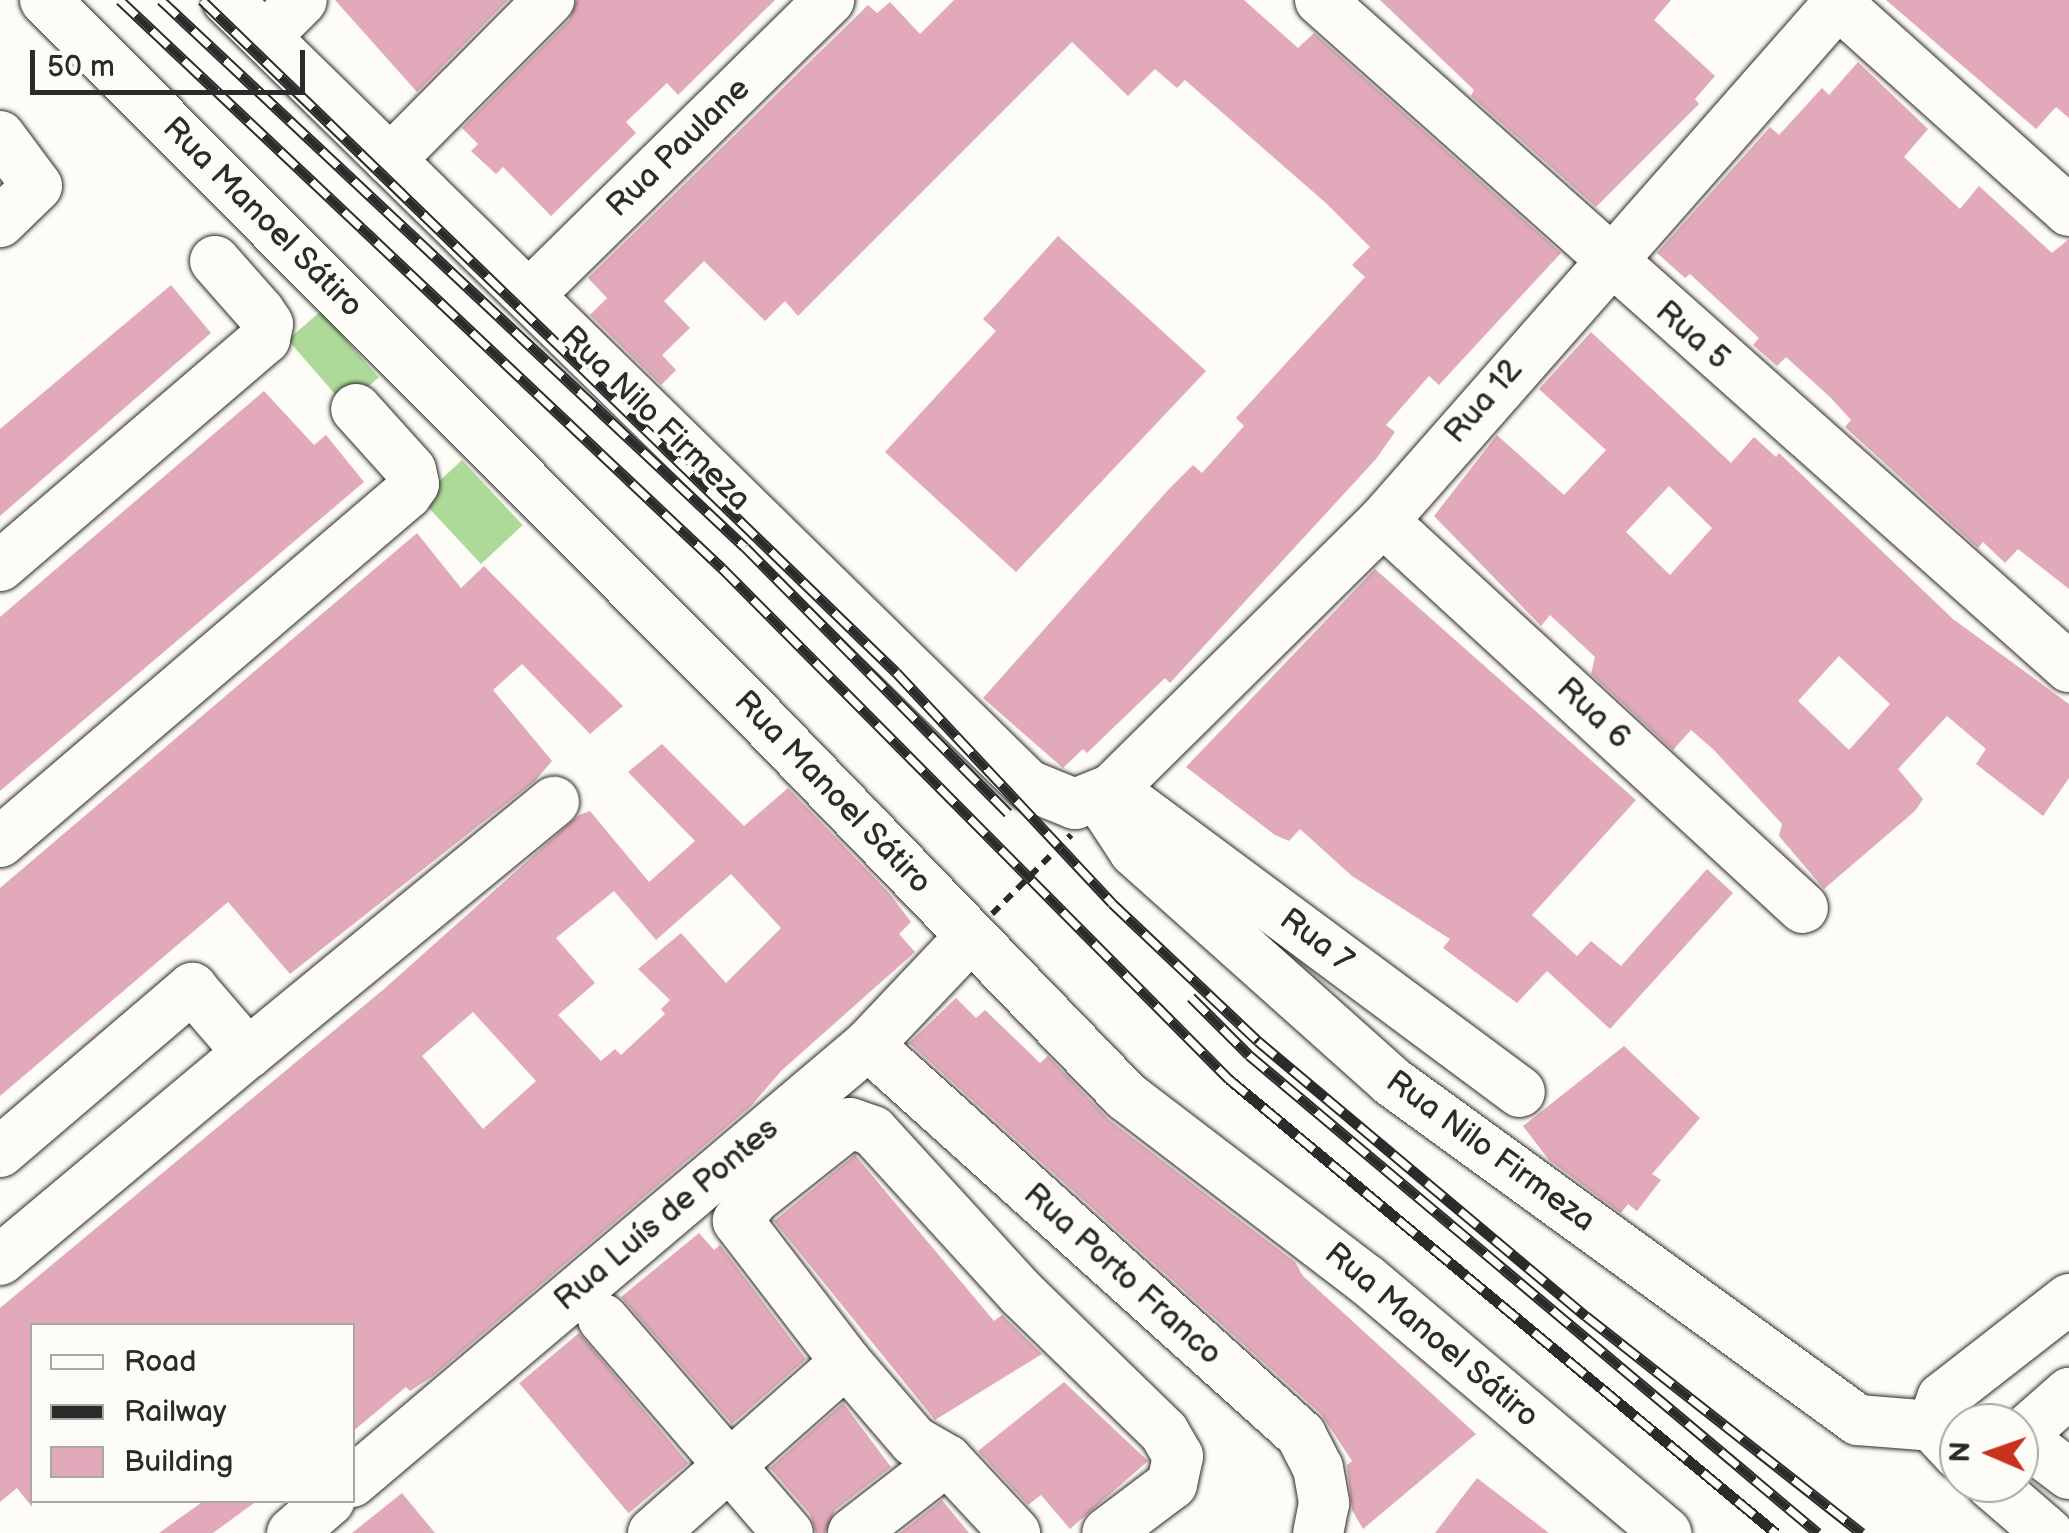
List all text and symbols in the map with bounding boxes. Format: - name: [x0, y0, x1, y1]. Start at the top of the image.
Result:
- scale bar: [35, 30, 310, 92]
- text: 50 m: [47, 49, 115, 85]
- street label: Rua Paulane: [599, 70, 759, 226]
- street label: Rua Manoel Sátiro: [154, 110, 370, 326]
- street label: Rua 5: [1647, 293, 1737, 379]
- street label: Rua Nilo Firmeza: [552, 319, 758, 519]
- street label: Rua 12: [1437, 352, 1531, 452]
- street label: Rua 6: [1548, 670, 1638, 758]
- street label: Rua Manoel Sátiro: [725, 683, 939, 903]
- street label: Rua 7: [1271, 901, 1361, 981]
- street label: Rua Nilo Firmeza: [1378, 1063, 1602, 1241]
- street label: Rua Luís de Pontes: [547, 1110, 787, 1320]
- street label: Rua Porto Franco: [1015, 1176, 1229, 1374]
- street label: Rua Manoel Sátiro: [1316, 1235, 1546, 1437]
- legend: [30, 1323, 355, 1503]
- text: Road: [124, 1344, 197, 1380]
- text: Railway: [124, 1394, 226, 1430]
- north arrow: [1939, 1403, 2039, 1503]
- text: N: [1944, 1441, 1977, 1463]
- text: Building: [124, 1444, 233, 1480]

